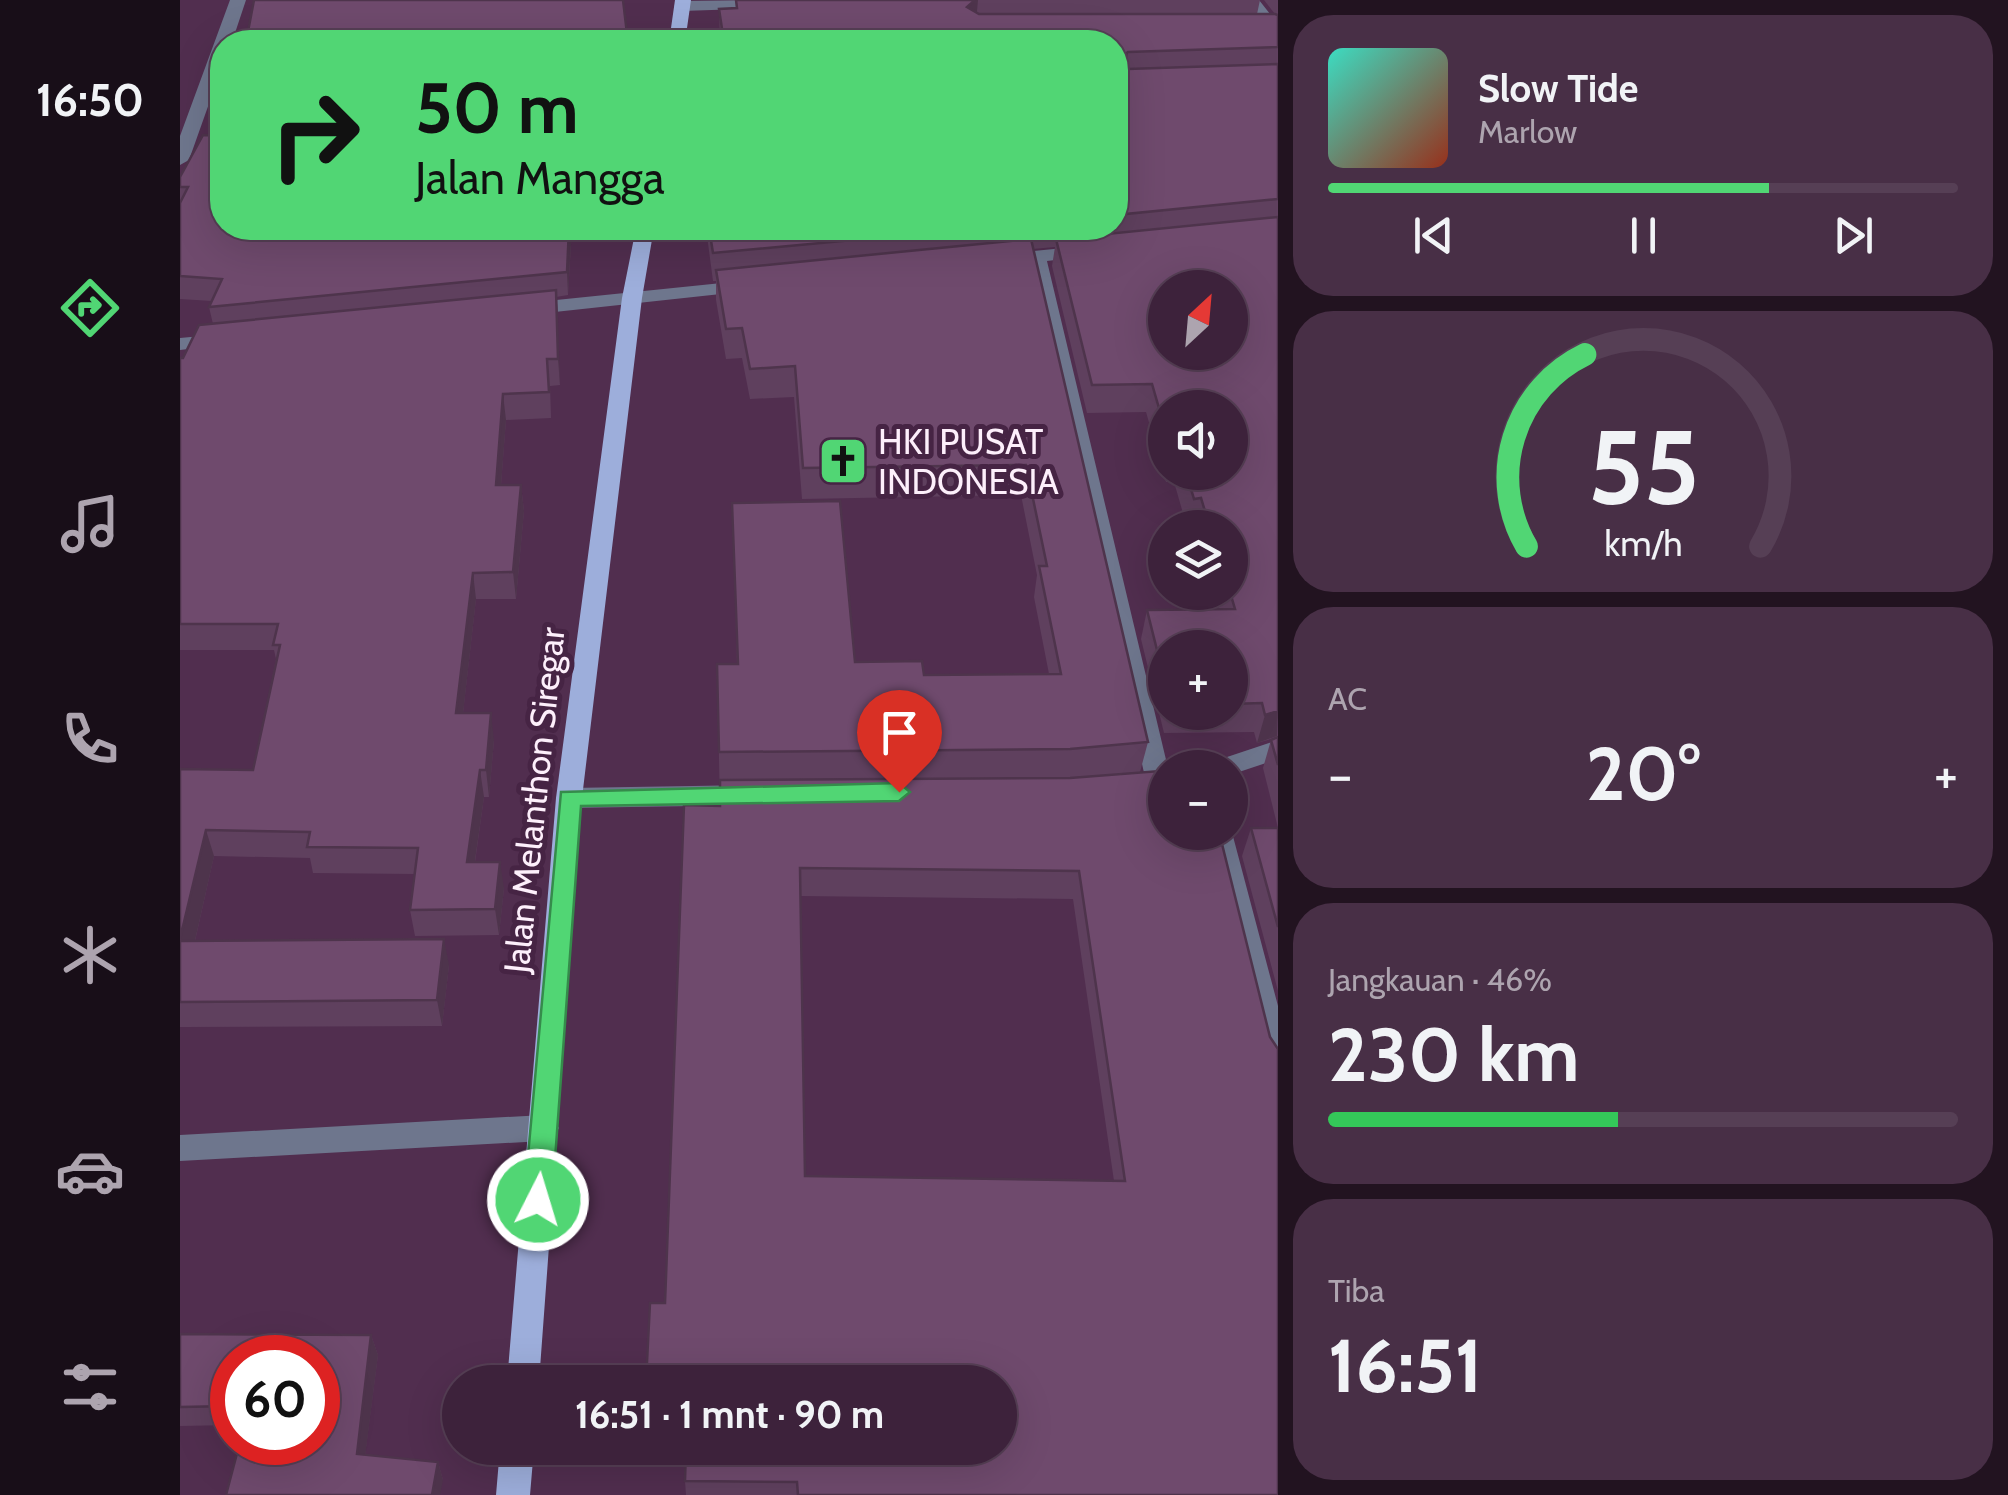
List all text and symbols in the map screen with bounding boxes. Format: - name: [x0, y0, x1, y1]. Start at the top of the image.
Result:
- text: 50 m: [415, 65, 579, 151]
- text: Slow Tide: [1478, 65, 1638, 112]
- icon: right: [250, 70, 380, 200]
- text: 16:50: [36, 73, 144, 127]
- text: Marlow: [1478, 112, 1577, 151]
- text: Jalan Mangga: [415, 151, 665, 205]
- icon: previous: [1406, 208, 1461, 263]
- icon: pause: [1616, 208, 1671, 263]
- icon: next: [1826, 208, 1881, 263]
- north arrow: [1148, 270, 1248, 370]
- map controls: [1148, 270, 1248, 850]
- icon: directions: [55, 273, 125, 343]
- button: sound: [1148, 390, 1248, 490]
- text: 55: [1587, 404, 1699, 530]
- place label: HKI PUSAT INDONESIA: [878, 420, 1059, 503]
- church icon: HKI PUSAT INDONESIA: [817, 435, 869, 487]
- icon: music: [55, 489, 125, 559]
- button: layers: [1148, 510, 1248, 610]
- text: km/h: [1604, 522, 1682, 565]
- street label: Jalan Melanthon Siregar: [494, 625, 574, 976]
- button: +: [1148, 630, 1248, 730]
- text: AC: [1328, 679, 1367, 718]
- pin: [857, 690, 942, 793]
- icon: phone: [55, 704, 125, 774]
- icon: arrive: [872, 705, 927, 760]
- text: 20°: [1586, 728, 1700, 819]
- text: −: [1328, 741, 1352, 808]
- text: +: [1934, 741, 1958, 808]
- button: −: [1148, 750, 1248, 850]
- icon: climate: [55, 920, 125, 990]
- text: Jangkauan · 46%: [1328, 960, 1552, 999]
- text: 230 km: [1328, 1009, 1579, 1100]
- icon: car: [55, 1136, 125, 1206]
- position arrow: [486, 1148, 590, 1252]
- text: Tiba: [1328, 1271, 1385, 1310]
- text: 16:51: [1328, 1320, 1482, 1411]
- speed limit sign: 60: [210, 1335, 340, 1465]
- icon: filters: [55, 1352, 125, 1422]
- text: 16:51 · 1 mnt · 90 m: [575, 1391, 884, 1438]

